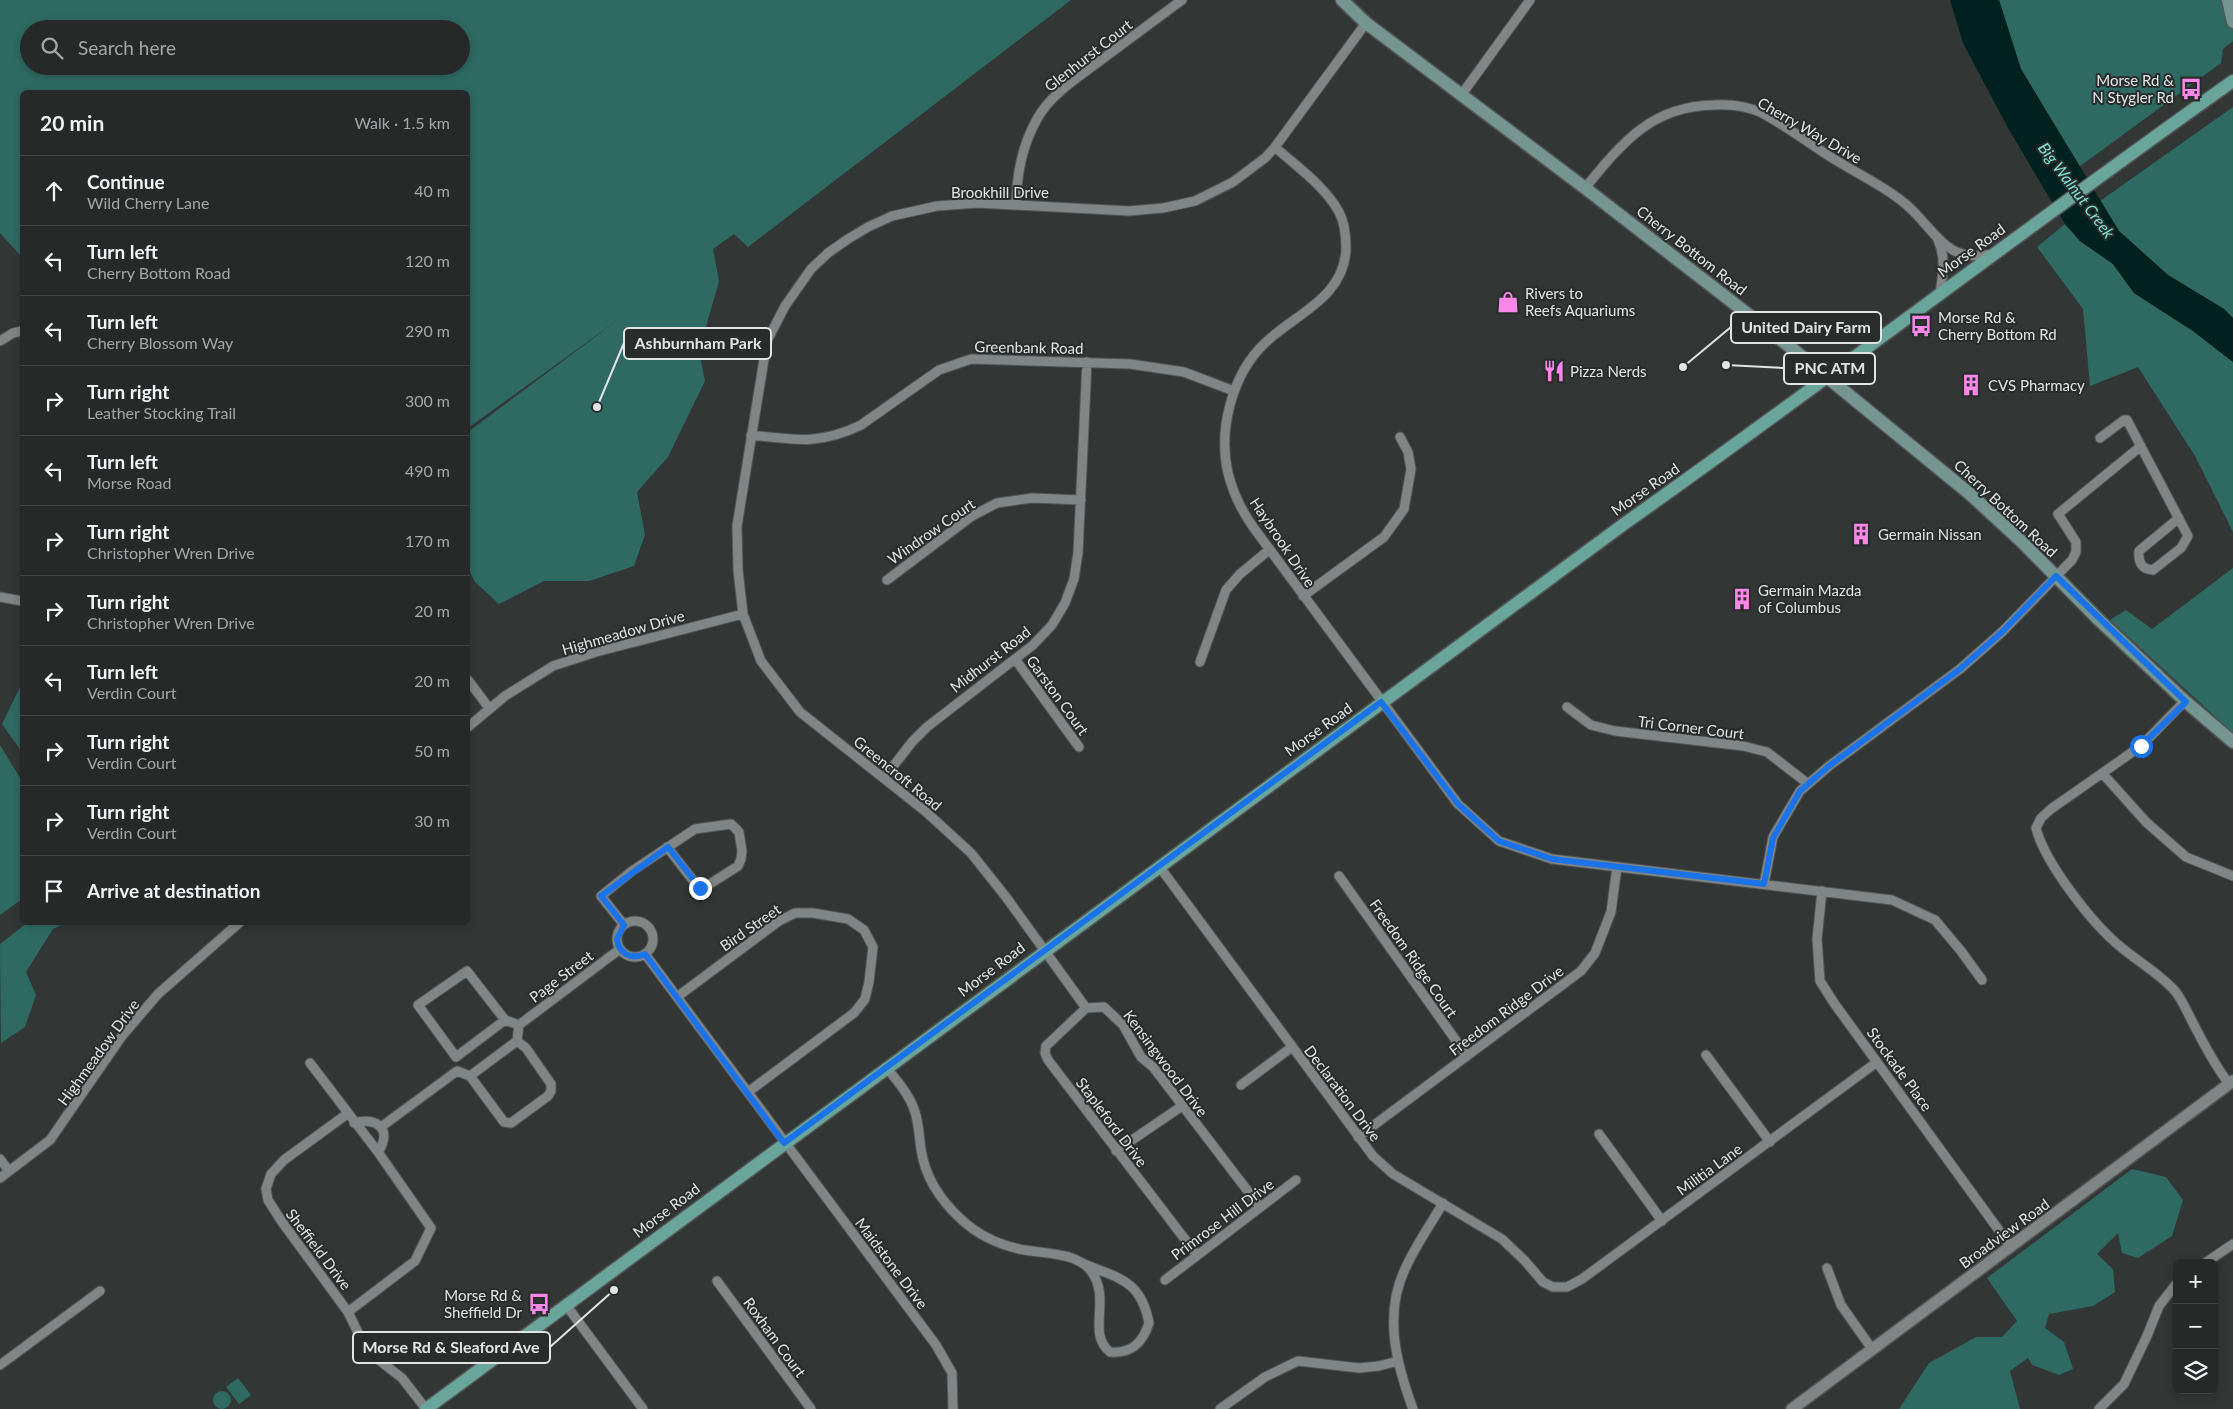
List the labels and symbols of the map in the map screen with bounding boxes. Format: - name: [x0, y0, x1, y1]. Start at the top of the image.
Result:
- street label: Glenhurst Court: [1041, 15, 1136, 95]
- place label: Morse Rd & N Stygler Rd: [2092, 71, 2174, 106]
- bus stop icon: Morse Rd & N Stygler Rd: [2178, 76, 2204, 102]
- street label: Cherry Way Drive: [1755, 93, 1865, 167]
- water label: Big Walnut Creek: [2035, 138, 2119, 242]
- street label: Brookhill Drive: [951, 183, 1049, 201]
- street label: Cherry Bottom Road: [1633, 201, 1751, 299]
- street label: Morse Road: [1934, 219, 2008, 281]
- place label: Rivers to Reefs Aquariums: [1525, 284, 1635, 319]
- shop icon: Rivers to Reefs Aquariums: [1495, 289, 1521, 315]
- place label: Morse Rd & Cherry Bottom Rd: [1938, 308, 2057, 343]
- callout: United Dairy Farm: [1731, 312, 1881, 343]
- bus stop icon: Morse Rd & Cherry Bottom Rd: [1908, 313, 1934, 339]
- text: United Dairy Farm: [1741, 317, 1871, 336]
- callout: Ashburnham Park: [624, 328, 771, 359]
- text: Ashburnham Park: [634, 333, 762, 352]
- street label: Greenbank Road: [974, 337, 1084, 357]
- callout: PNC ATM: [1784, 353, 1875, 384]
- restaurant icon: Pizza Nerds: [1541, 358, 1567, 384]
- text: PNC ATM: [1795, 358, 1865, 377]
- place label: Pizza Nerds: [1570, 362, 1647, 380]
- building icon: CVS Pharmacy: [1958, 372, 1984, 398]
- place label: CVS Pharmacy: [1988, 376, 2085, 394]
- street label: Cherry Bottom Road: [1951, 456, 2061, 560]
- street label: Morse Road: [1607, 459, 1683, 519]
- street label: Windrow Court: [884, 494, 979, 568]
- street label: Haybrook Drive: [1246, 494, 1320, 590]
- building icon: Germain Nissan: [1848, 521, 1874, 547]
- place label: Germain Nissan: [1878, 525, 1982, 543]
- place label: Germain Mazda of Columbus: [1758, 581, 1862, 616]
- building icon: Germain Mazda of Columbus: [1729, 586, 1755, 612]
- street label: Highmeadow Drive: [560, 606, 686, 658]
- street label: Midhurst Road: [946, 622, 1034, 696]
- street label: Garston Court: [1023, 652, 1093, 739]
- street label: Morse Road: [1281, 698, 1355, 760]
- street label: Tri Corner Court: [1637, 712, 1746, 743]
- street label: Greencroft Road: [850, 732, 946, 814]
- route start: [2130, 735, 2153, 758]
- route end: [689, 877, 712, 900]
- street label: Freedom Ridge Court: [1366, 895, 1462, 1021]
- street label: Bird Street: [716, 899, 784, 954]
- street label: Morse Road: [954, 938, 1028, 1000]
- street label: Page Street: [526, 946, 597, 1006]
- street label: Freedom Ridge Drive: [1445, 961, 1567, 1059]
- street label: Highmeadow Drive: [53, 995, 143, 1109]
- street label: Kensingwood Drive: [1120, 1006, 1212, 1120]
- street label: Stockade Place: [1864, 1024, 1936, 1114]
- street label: Declaration Drive: [1301, 1041, 1385, 1145]
- street label: Stapleford Drive: [1073, 1074, 1151, 1170]
- street label: Militia Lane: [1673, 1139, 1745, 1199]
- street label: Primrose Hill Drive: [1167, 1175, 1277, 1263]
- street label: Morse Road: [629, 1179, 703, 1241]
- street label: Broadview Road: [1955, 1194, 2053, 1272]
- street label: Sheffield Drive: [283, 1205, 355, 1293]
- street label: Maidstone Drive: [852, 1214, 932, 1312]
- place label: Morse Rd & Sheffield Dr: [444, 1286, 523, 1321]
- bus stop icon: Morse Rd & Sheffield Dr: [526, 1291, 552, 1317]
- street label: Roxham Court: [740, 1294, 810, 1381]
- callout: Morse Rd & Sleaford Ave: [353, 1332, 550, 1363]
- text: Morse Rd & Sleaford Ave: [362, 1337, 540, 1356]

